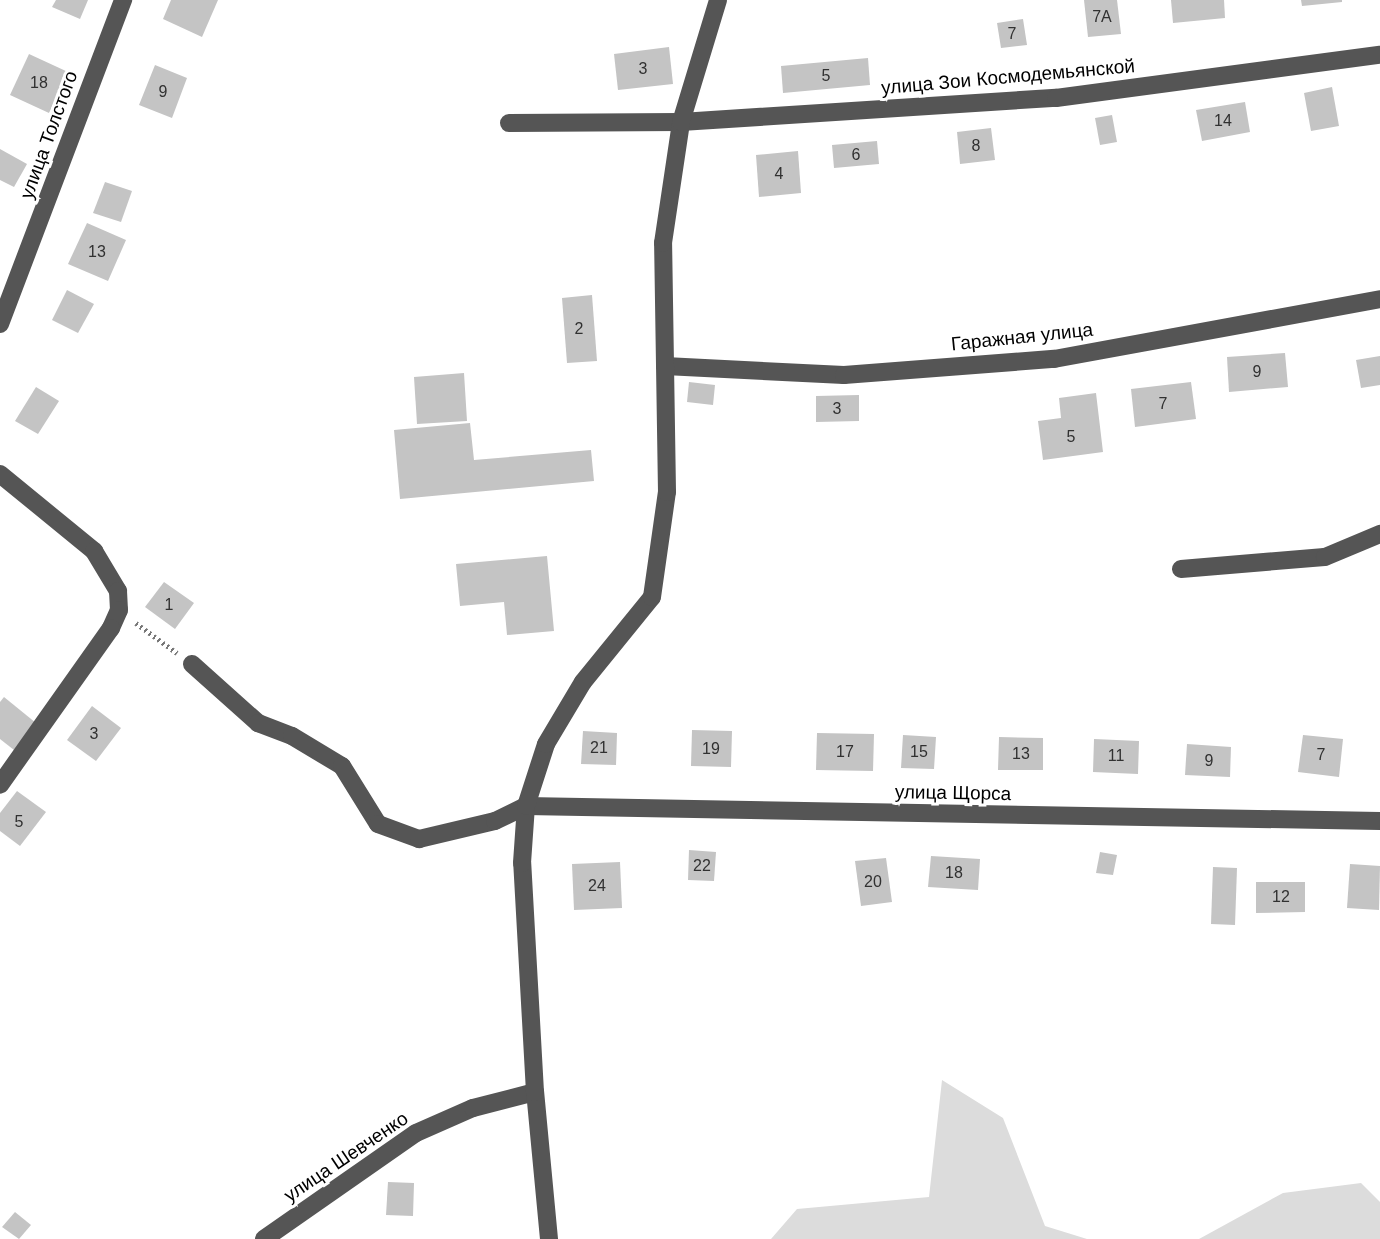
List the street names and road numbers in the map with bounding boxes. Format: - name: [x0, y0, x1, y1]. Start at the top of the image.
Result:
- street label: улица Зои Космодемьянской: [880, 55, 1136, 99]
- street label: улица Толстого: [15, 68, 83, 202]
- street label: Гаражная улица: [950, 318, 1094, 356]
- street label: улица Щорса: [895, 781, 1011, 805]
- street label: улица Шевченко: [280, 1107, 412, 1207]

